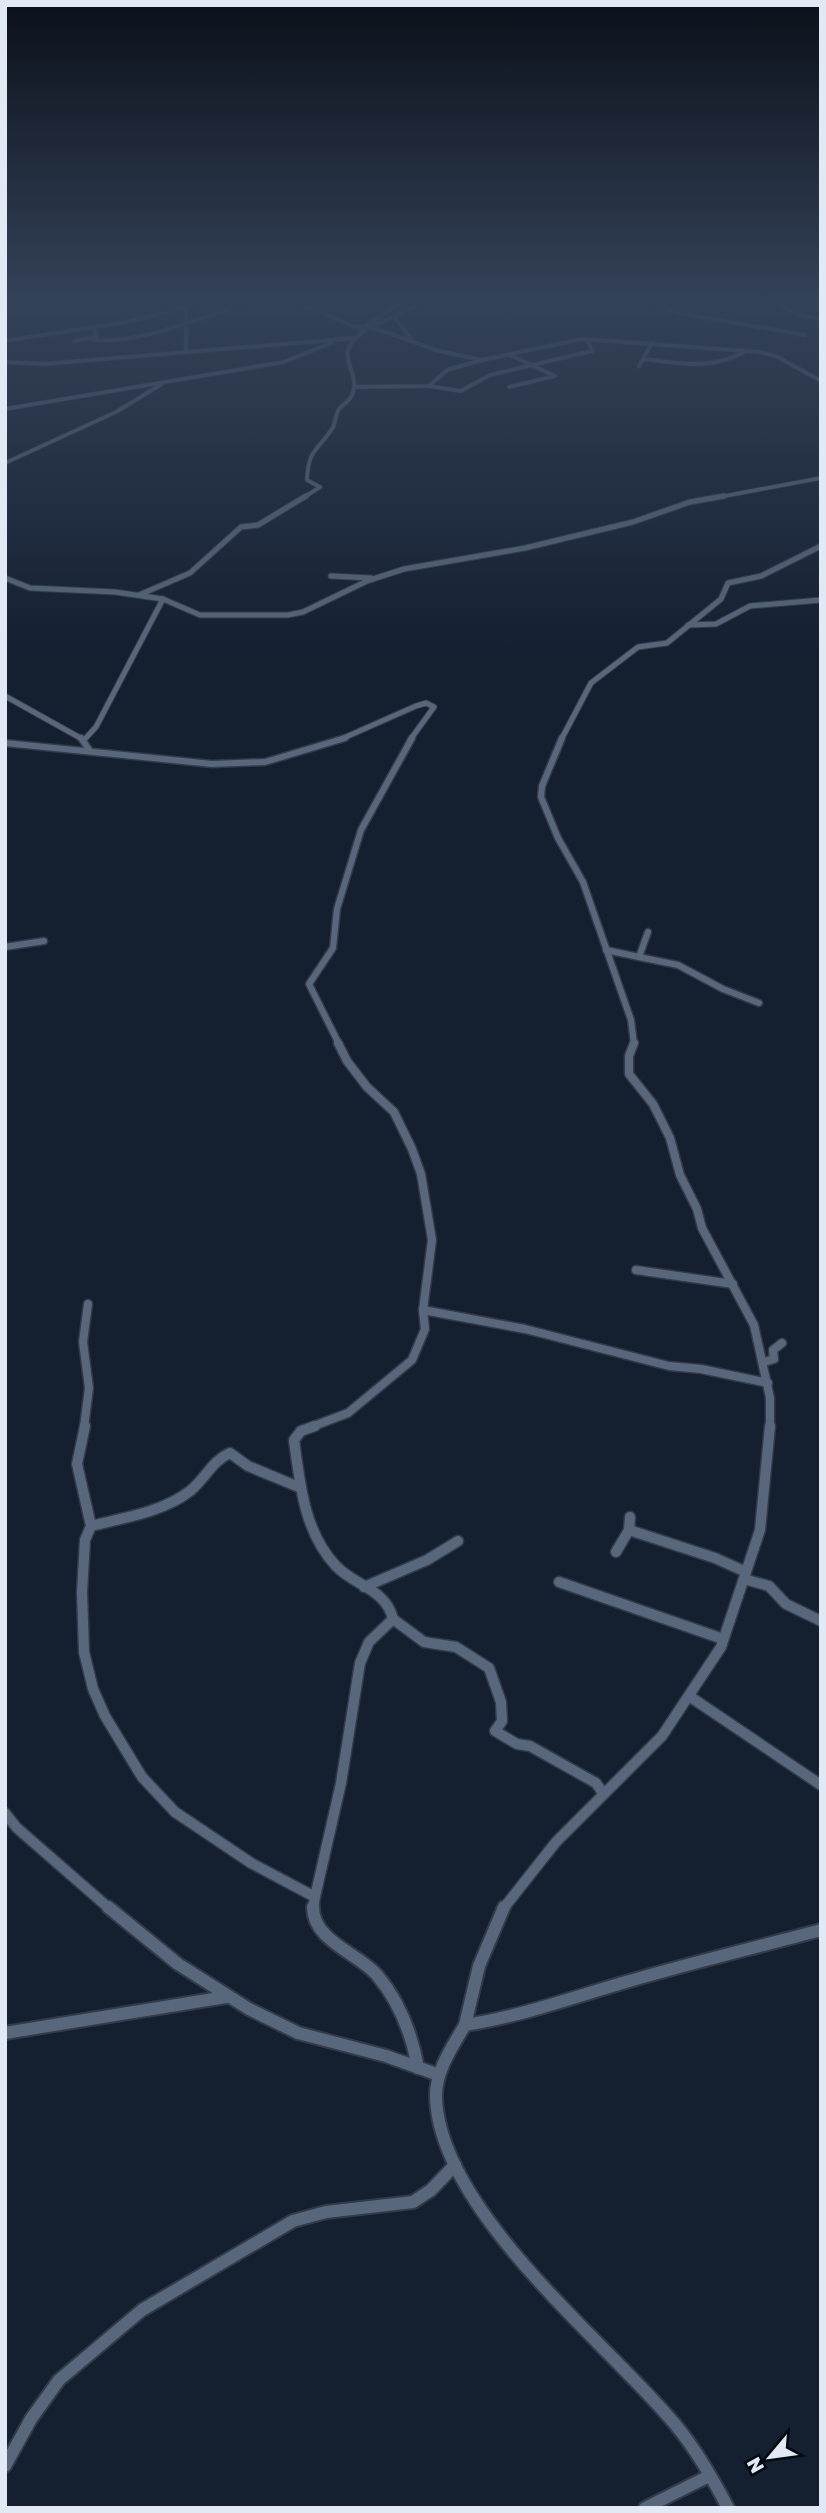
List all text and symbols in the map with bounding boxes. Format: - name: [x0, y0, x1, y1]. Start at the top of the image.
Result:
- north arrow: [735, 2422, 805, 2492]
- text: N: [741, 2454, 768, 2477]

